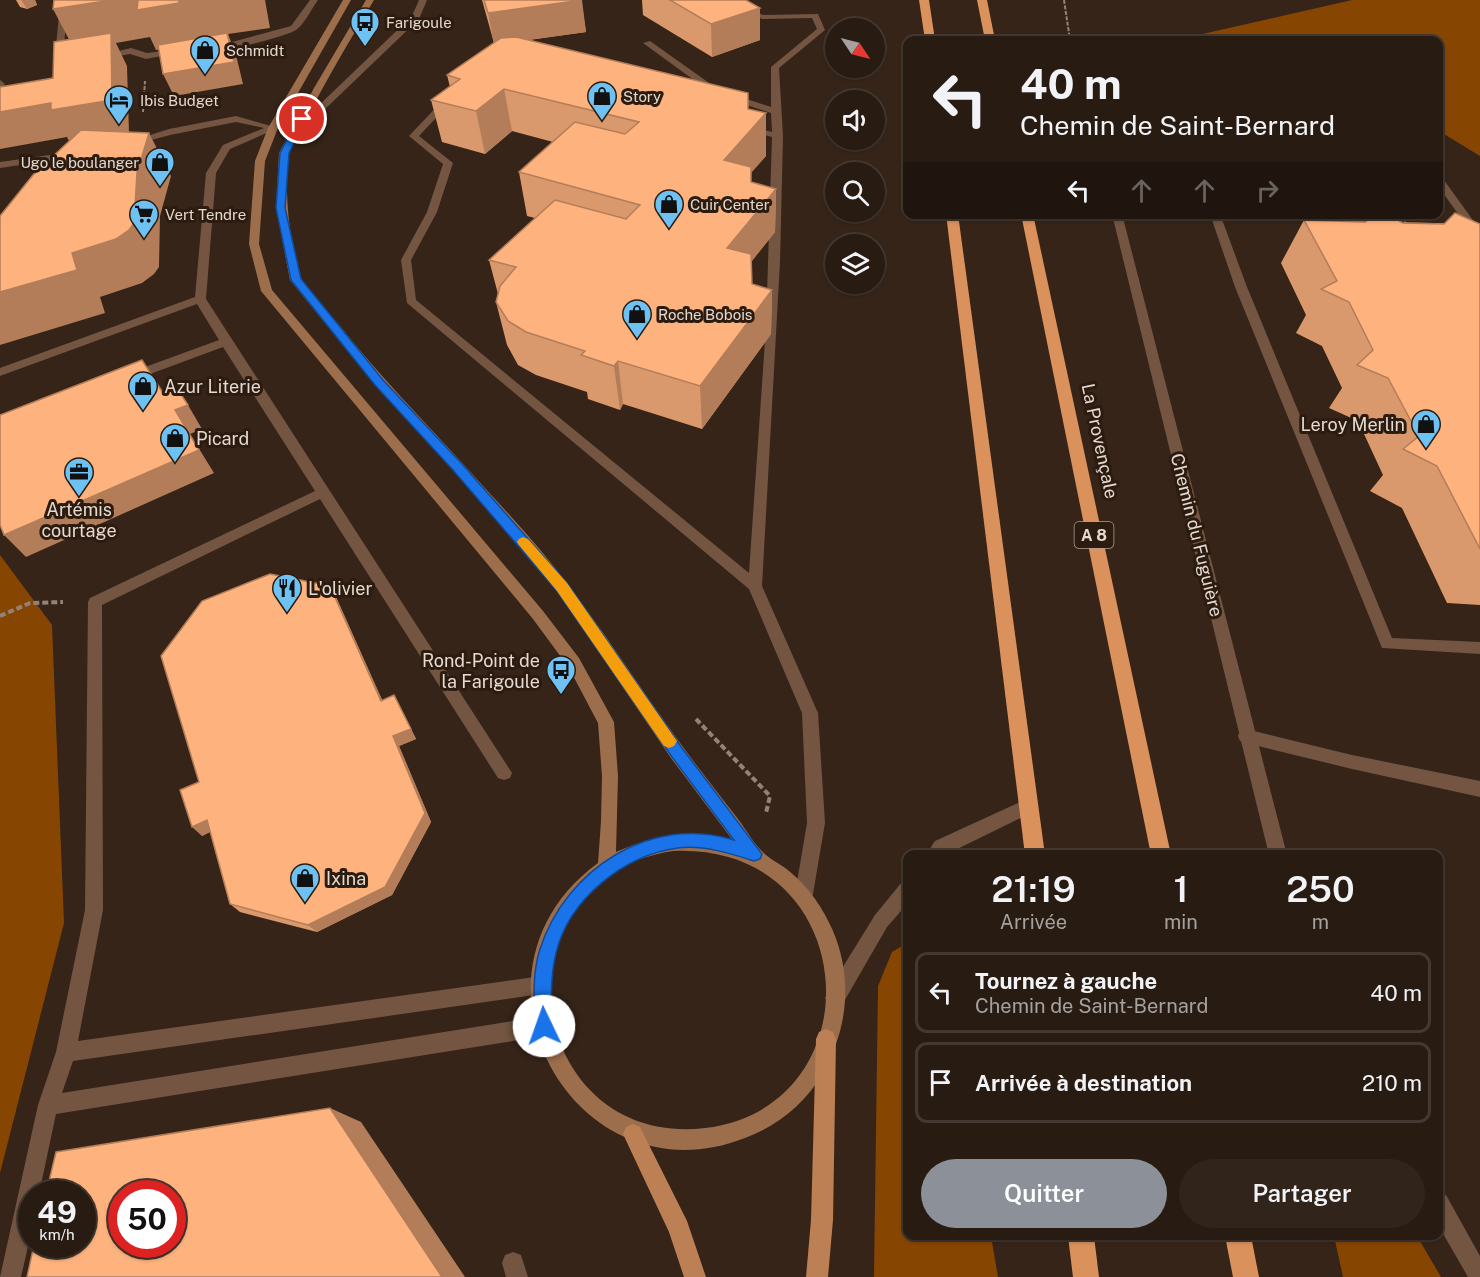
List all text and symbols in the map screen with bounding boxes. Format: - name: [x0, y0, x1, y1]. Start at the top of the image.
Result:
- bus stop icon: Farigoule: [349, 6, 381, 48]
- place label: Farigoule: [386, 14, 452, 31]
- north arrow: [825, 18, 885, 78]
- map controls: [825, 18, 885, 294]
- shop icon: Schmidt: [189, 34, 221, 76]
- place label: Schmidt: [226, 42, 284, 59]
- text: 40 m: [1020, 59, 1122, 108]
- icon: left: [921, 60, 999, 138]
- shop icon: Story: [586, 80, 618, 122]
- hotel icon: Ibis Budget: [103, 84, 135, 126]
- place label: Story: [623, 88, 661, 105]
- button: sound: [825, 90, 885, 150]
- place label: Ibis Budget: [140, 92, 219, 109]
- pin: [276, 93, 327, 144]
- icon: arrive: [285, 102, 318, 135]
- text: Chemin de Saint-Bernard: [1020, 109, 1335, 141]
- shop icon: Ugo le boulanger: [144, 146, 176, 188]
- place label: Ugo le boulanger: [20, 154, 139, 171]
- button: search: [825, 162, 885, 222]
- icon: left: [1062, 174, 1095, 207]
- icon: ahead: [1125, 174, 1158, 207]
- icon: ahead: [1188, 174, 1221, 207]
- icon: right: [1251, 174, 1284, 207]
- shop icon: Cuir Center: [653, 188, 685, 230]
- place label: Cuir Center: [690, 196, 770, 213]
- supermarket icon: Vert Tendre: [128, 198, 160, 240]
- place label: Vert Tendre: [165, 206, 246, 223]
- button: layers: [825, 234, 885, 294]
- shop icon: Roche Bobois: [621, 298, 653, 340]
- place label: Roche Bobois: [658, 306, 752, 323]
- shop icon: Azur Literie: [127, 370, 159, 412]
- place label: Azur Literie: [164, 376, 261, 397]
- street label: La Provençale: [1078, 382, 1122, 500]
- shop icon: Leroy Merlin: [1410, 408, 1442, 450]
- place label: Leroy Merlin: [1300, 414, 1405, 435]
- shop icon: Picard: [159, 422, 191, 464]
- place label: Picard: [196, 428, 249, 449]
- street label: Chemin du Fuguière: [1167, 451, 1227, 619]
- office icon: Artémis courtage: [63, 456, 95, 498]
- place label: Artémis courtage: [41, 499, 117, 541]
- road number: A 8: [1074, 522, 1114, 548]
- restaurant icon: L'olivier: [271, 572, 303, 614]
- place label: L'olivier: [308, 578, 373, 599]
- place label: Rond-Point de la Farigoule: [422, 650, 540, 692]
- bus stop icon: Rond-Point de la Farigoule: [545, 654, 577, 696]
- shop icon: Ixina: [289, 862, 321, 904]
- place label: Ixina: [326, 868, 366, 889]
- text: 21:19: [991, 868, 1076, 910]
- text: 1: [1173, 868, 1188, 910]
- text: 250: [1286, 868, 1355, 910]
- text: Arrivée: [1000, 910, 1067, 934]
- text: min: [1164, 910, 1198, 934]
- text: m: [1312, 910, 1329, 934]
- text: Tournez à gauche: [975, 968, 1157, 994]
- icon: left: [924, 976, 957, 1009]
- text: 40 m: [1370, 980, 1422, 1006]
- position arrow: [512, 994, 576, 1058]
- text: Chemin de Saint-Bernard: [975, 994, 1208, 1018]
- icon: arrive: [924, 1066, 957, 1099]
- text: Arrivée à destination: [975, 1070, 1192, 1096]
- text: 210 m: [1362, 1070, 1422, 1096]
- button: Quitter: [921, 1159, 1167, 1228]
- button: Partager: [1179, 1159, 1425, 1228]
- speed limit sign: 50: [108, 1180, 186, 1258]
- text: 49: [37, 1194, 77, 1230]
- text: km/h: [39, 1226, 75, 1243]

